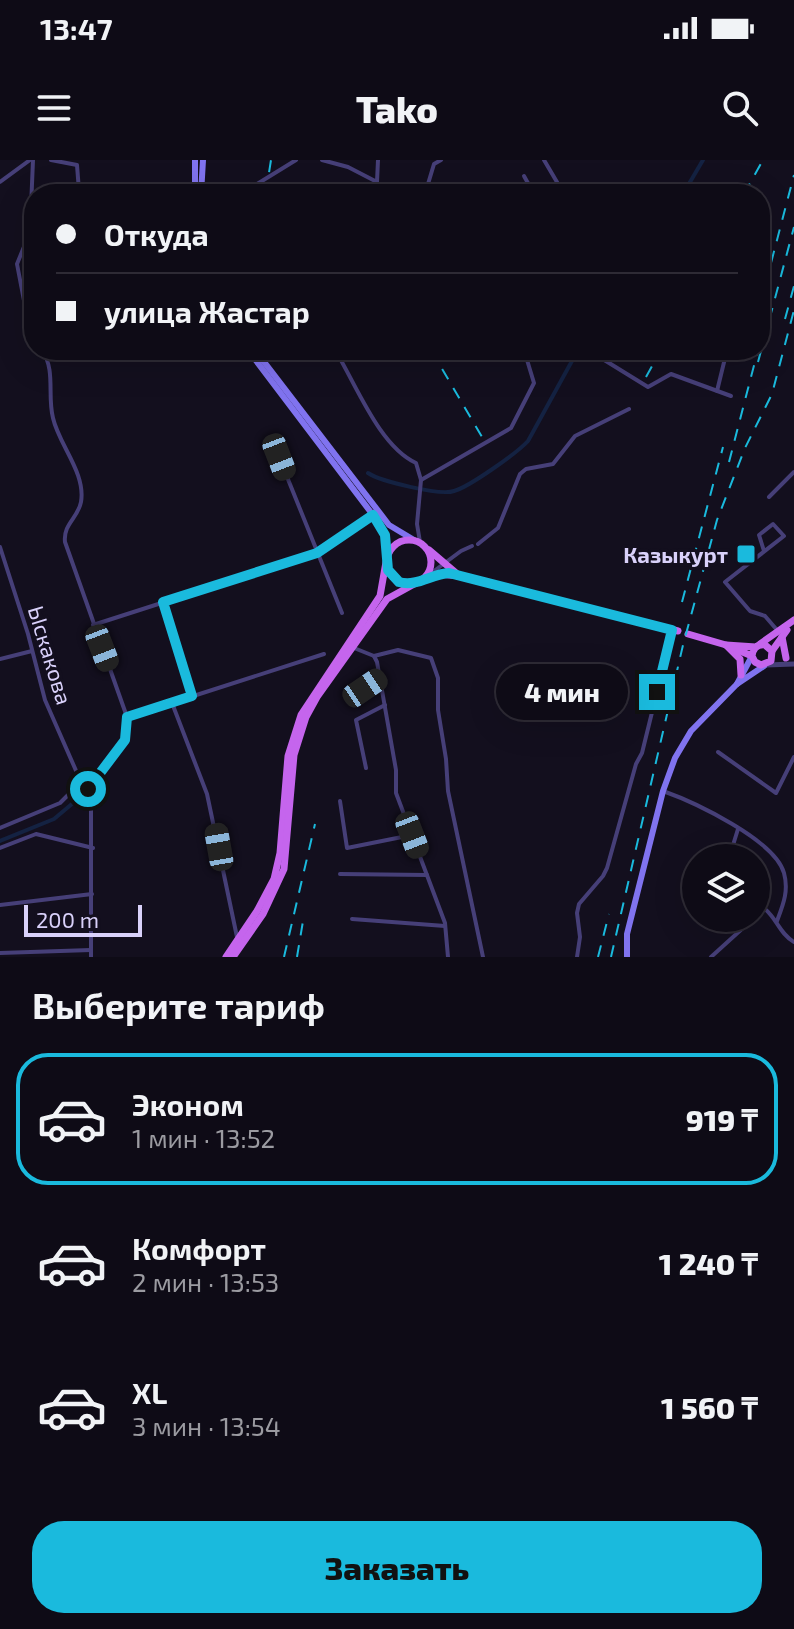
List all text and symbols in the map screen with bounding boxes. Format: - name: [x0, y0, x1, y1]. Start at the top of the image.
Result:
- text: 13:47: [40, 10, 113, 46]
- icon: menu: [32, 86, 76, 130]
- icon: search: [718, 86, 762, 130]
- text: Tako: [356, 87, 438, 130]
- text: Откуда: [104, 216, 209, 252]
- text: улица Жастар: [104, 293, 310, 329]
- car: [259, 430, 299, 484]
- place label: Казыкурт: [623, 541, 728, 567]
- marker: Казыкурт: [735, 543, 757, 565]
- street label: Ыскакова: [24, 602, 78, 708]
- car: [82, 621, 122, 675]
- callout: 4 мин: [497, 664, 629, 720]
- car: [338, 665, 392, 711]
- route end: [639, 674, 675, 710]
- text: 4 мин: [524, 676, 600, 707]
- route start: [70, 771, 106, 807]
- car: [392, 808, 432, 862]
- car: [203, 821, 235, 873]
- map controls: [682, 844, 770, 932]
- button: layers: [682, 844, 770, 932]
- scale bar: [24, 901, 142, 937]
- text: 200 m: [36, 906, 99, 932]
- text: Выберите тариф: [32, 983, 325, 1026]
- icon: car: [36, 1083, 108, 1155]
- text: Эконом: [132, 1086, 244, 1122]
- text: 919 ₸: [686, 1101, 758, 1137]
- text: 1 мин · 13:52: [132, 1122, 275, 1153]
- icon: car: [36, 1227, 108, 1299]
- text: Комфорт: [132, 1230, 266, 1266]
- text: 1 240 ₸: [659, 1245, 758, 1281]
- text: 2 мин · 13:53: [132, 1266, 279, 1297]
- icon: car: [36, 1371, 108, 1443]
- text: XL: [132, 1374, 167, 1410]
- text: 1 560 ₸: [661, 1389, 758, 1425]
- text: 3 мин · 13:54: [132, 1410, 281, 1441]
- button: Заказать: [32, 1521, 762, 1613]

